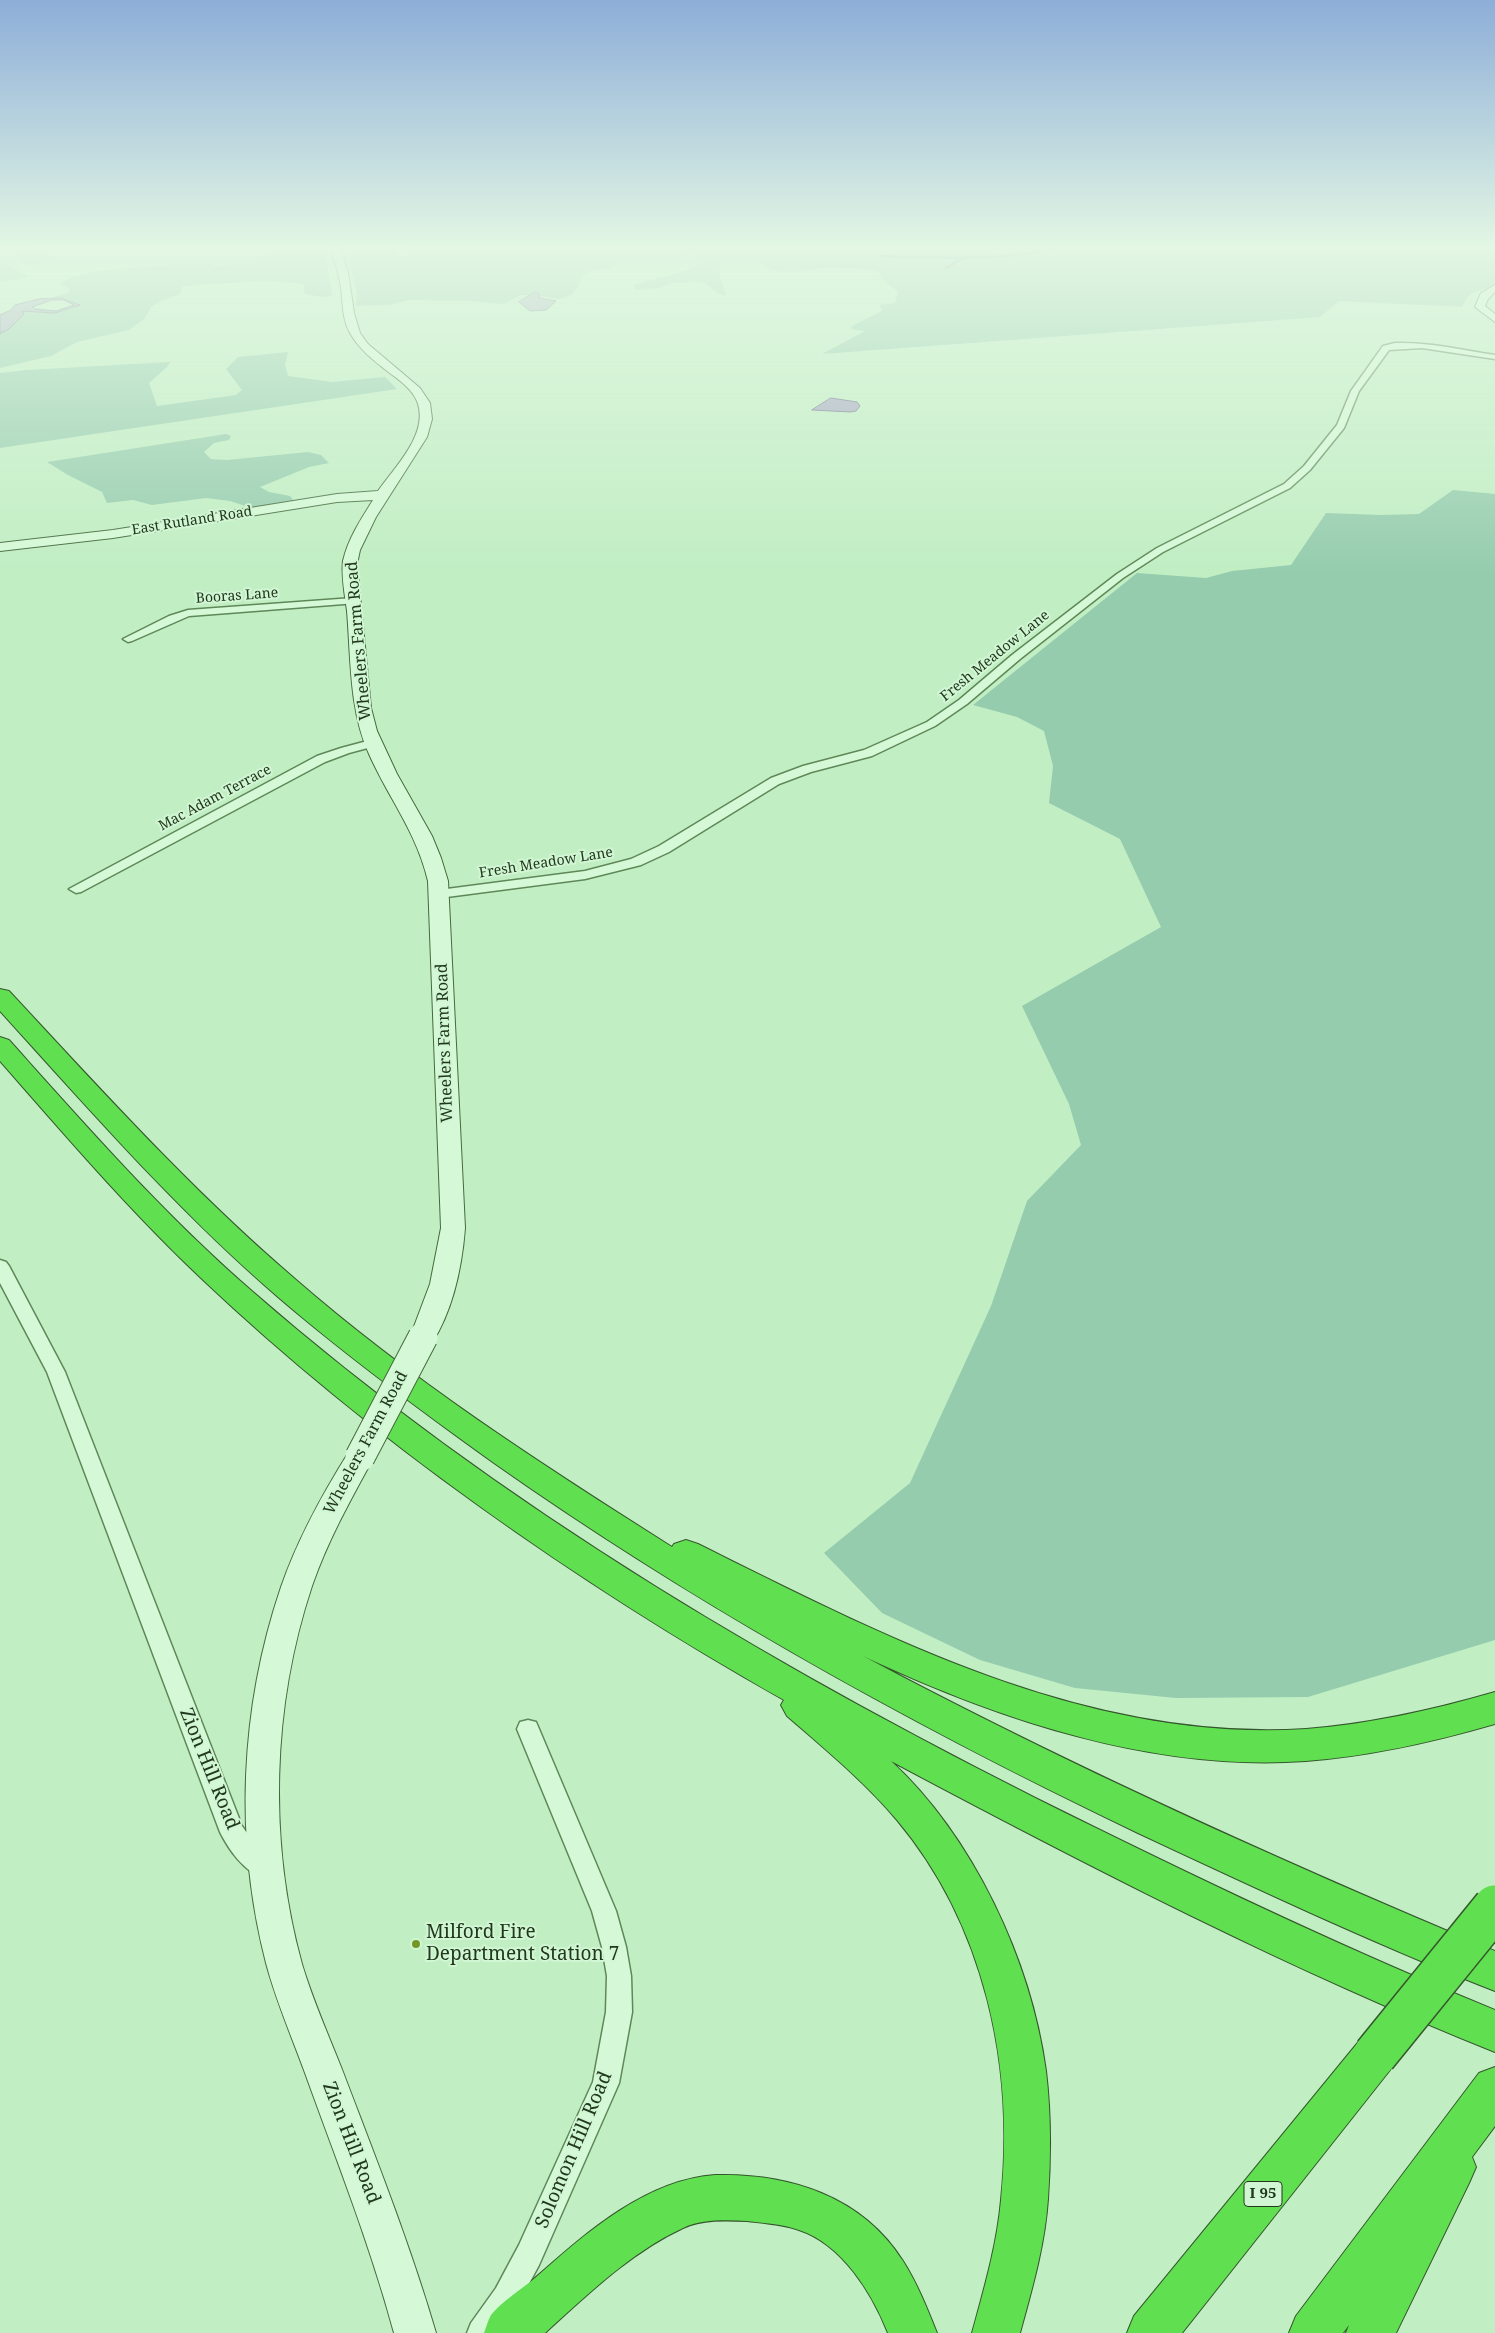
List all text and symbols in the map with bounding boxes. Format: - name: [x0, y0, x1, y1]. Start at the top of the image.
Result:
- street label: East Rutland Road: [131, 503, 253, 539]
- street label: Wheelers Farm Road: [342, 561, 376, 721]
- street label: Booras Lane: [195, 585, 279, 607]
- street label: Fresh Meadow Lane: [937, 607, 1053, 705]
- street label: Mac Adam Terrace: [156, 761, 274, 835]
- street label: Fresh Meadow Lane: [478, 844, 614, 882]
- street label: Wheelers Farm Road: [433, 963, 457, 1123]
- street label: Wheelers Farm Road: [320, 1368, 412, 1518]
- street label: Zion Hill Road: [174, 1705, 244, 1833]
- place label: Milford Fire Department Station 7: [426, 1922, 619, 1966]
- marker: Milford Fire Department Station 7: [410, 1938, 422, 1950]
- street label: Solomon Hill Road: [531, 2068, 617, 2232]
- street label: Zion Hill Road: [317, 2079, 385, 2207]
- road number: I 95: [1244, 2182, 1282, 2206]

